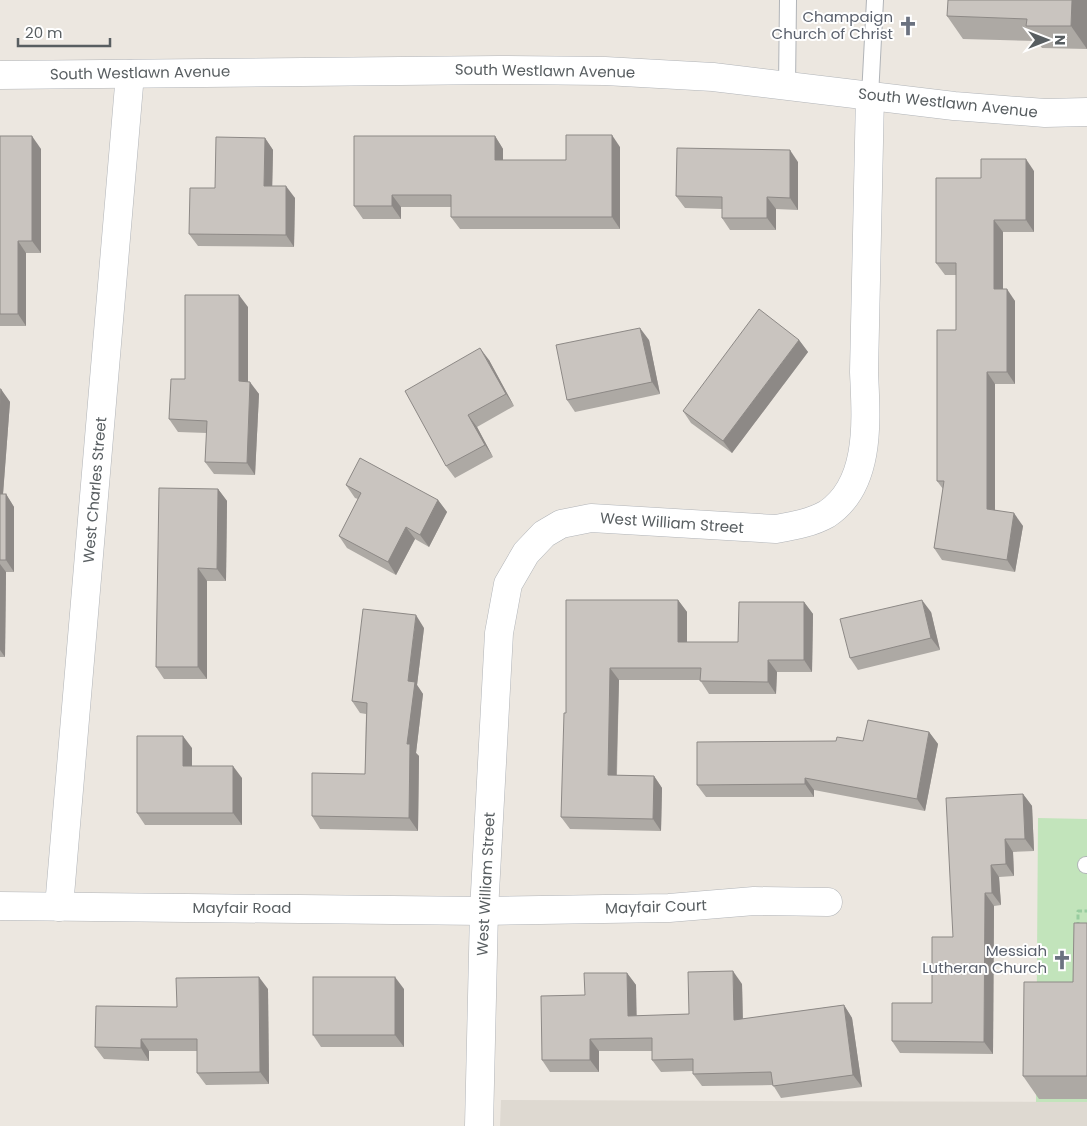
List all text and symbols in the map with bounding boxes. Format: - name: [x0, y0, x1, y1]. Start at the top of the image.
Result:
- place label: Champaign Church of Christ: [772, 6, 893, 44]
- scale bar: [18, 15, 110, 47]
- church icon: Champaign Church of Christ: [897, 15, 919, 37]
- north arrow: [1022, 15, 1072, 65]
- text: 20 m: [25, 22, 63, 43]
- text: N: [1050, 35, 1070, 45]
- street label: South Westlawn Avenue: [455, 58, 635, 83]
- street label: South Westlawn Avenue: [50, 60, 230, 85]
- street label: South Westlawn Avenue: [857, 83, 1039, 122]
- street label: West Charles Street: [78, 416, 111, 564]
- street label: West William Street: [599, 507, 745, 538]
- street label: West William Street: [471, 811, 500, 957]
- street label: Mayfair Court: [605, 894, 707, 919]
- street label: Mayfair Road: [193, 897, 291, 918]
- place label: Messiah Lutheran Church: [922, 940, 1047, 978]
- church icon: Messiah Lutheran Church: [1051, 949, 1073, 971]

